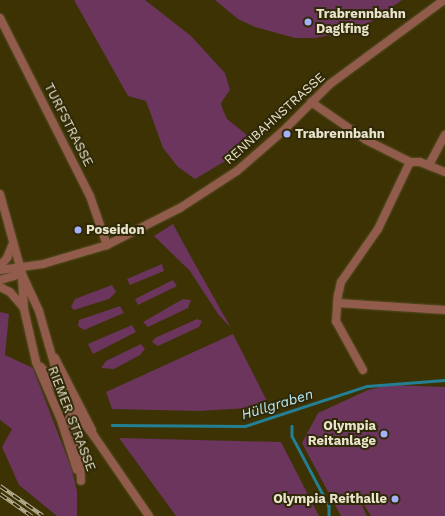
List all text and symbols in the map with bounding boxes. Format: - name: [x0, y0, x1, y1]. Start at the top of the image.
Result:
- place label: Trabrennbahn Daglfing: [316, 7, 406, 38]
- marker: Trabrennbahn Daglfing: [303, 17, 313, 27]
- street label: RENNBAHNSTRASSE: [222, 70, 328, 168]
- street label: TURFSTRASSE: [40, 81, 96, 169]
- place label: Trabrennbahn: [295, 126, 385, 142]
- marker: Trabrennbahn: [282, 129, 292, 139]
- place label: Poseidon: [86, 222, 144, 238]
- marker: Poseidon: [73, 225, 83, 235]
- street label: RIEMER STRASSE: [44, 364, 98, 474]
- water label: Hüllgraben: [239, 385, 315, 423]
- place label: Olympia Reitanlage: [308, 419, 376, 450]
- marker: Olympia Reitanlage: [379, 429, 389, 439]
- place label: Olympia Reithalle: [273, 491, 387, 507]
- marker: Olympia Reithalle: [390, 494, 400, 504]

